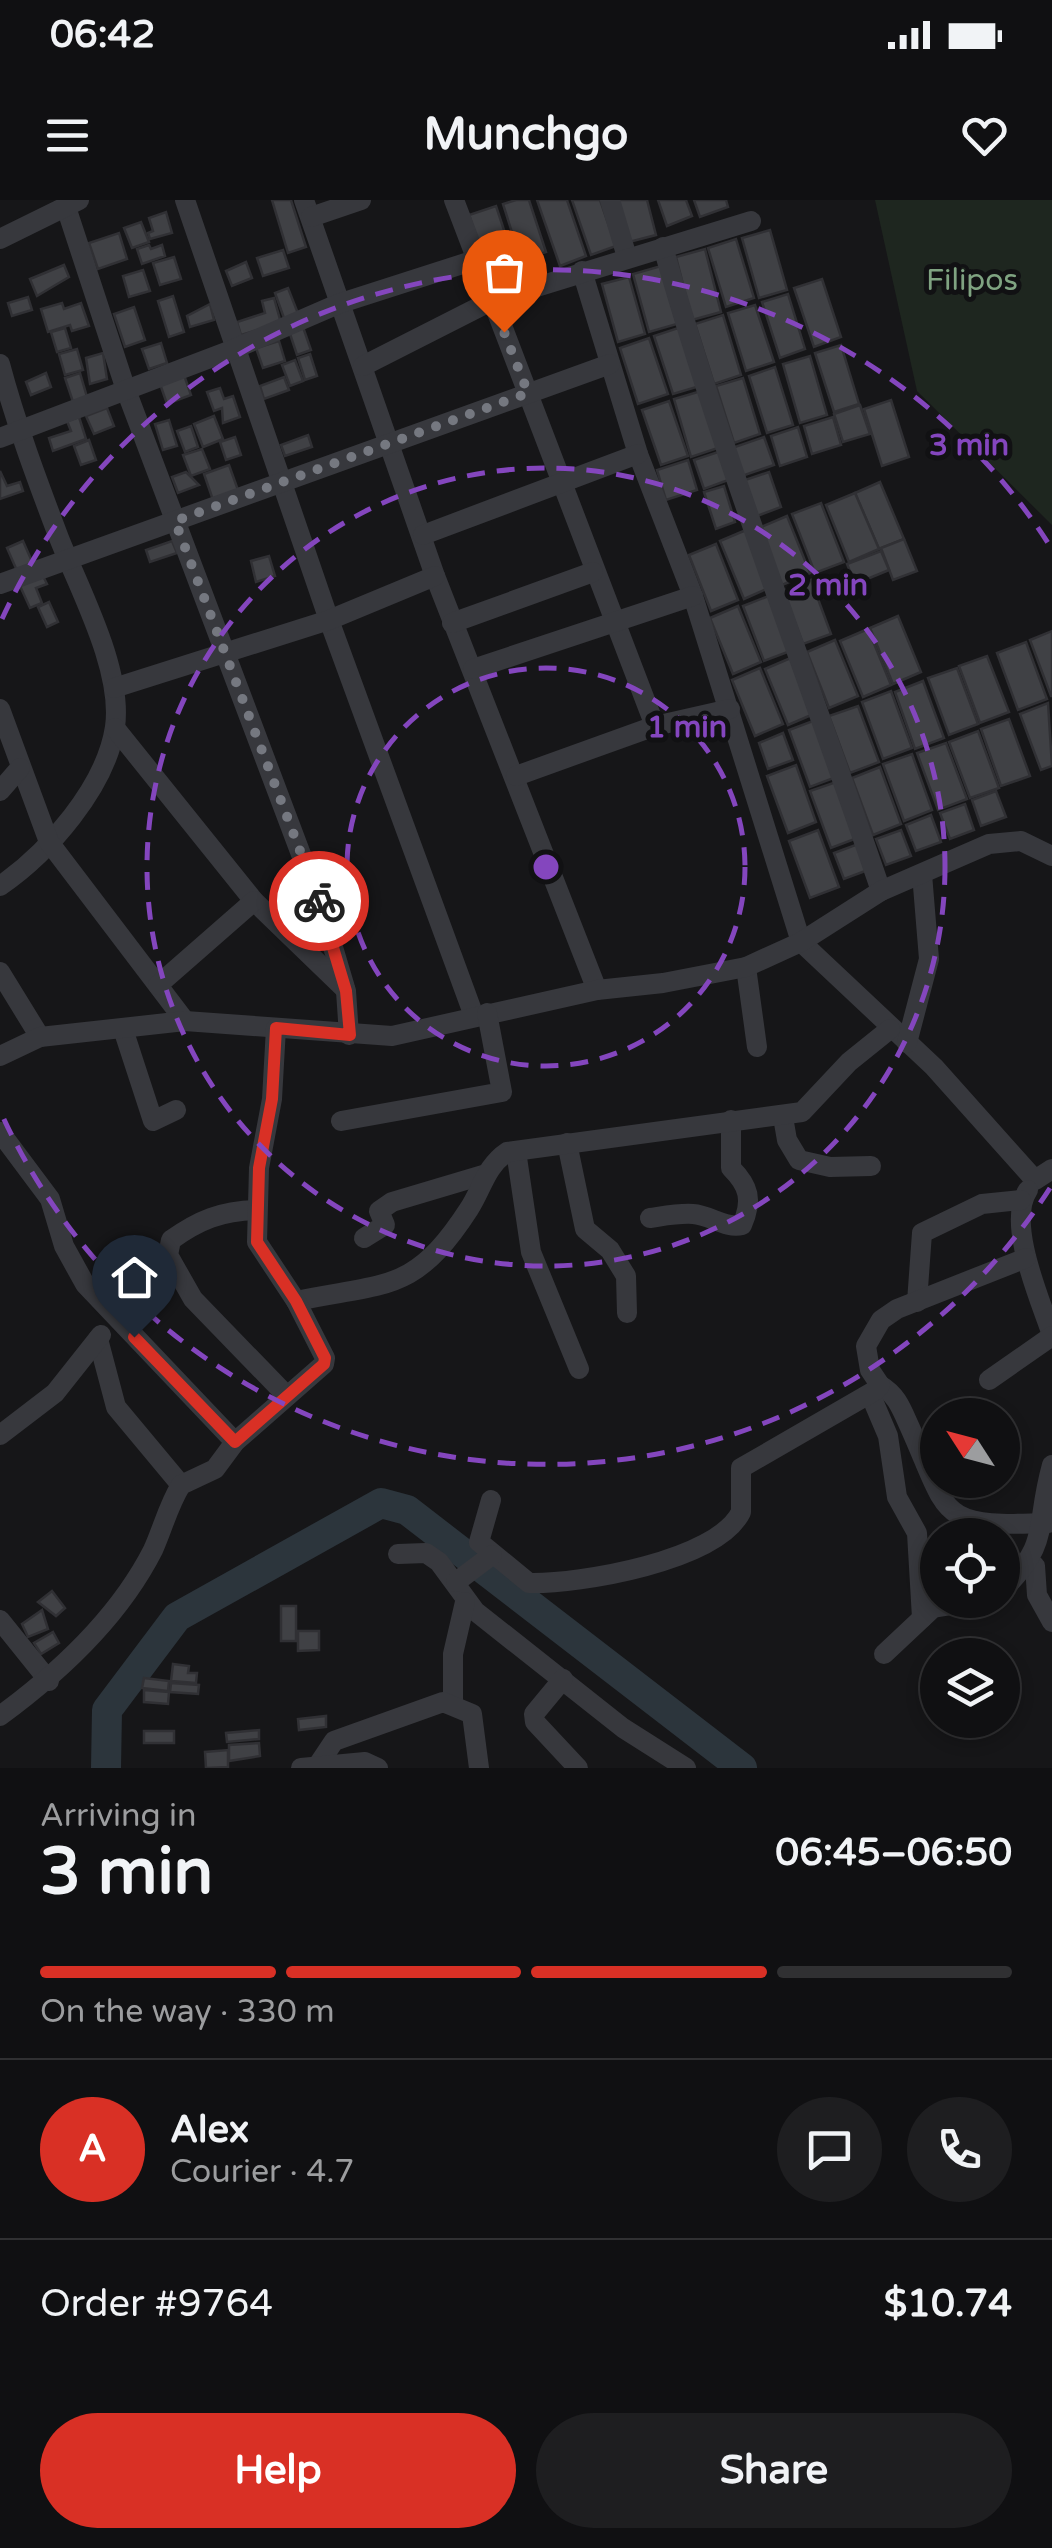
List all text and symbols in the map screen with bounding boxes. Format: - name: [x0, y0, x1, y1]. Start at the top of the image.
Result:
- text: 06:42: [50, 12, 155, 58]
- icon: menu: [40, 108, 95, 163]
- text: Munchgo: [424, 108, 628, 162]
- icon: heart: [957, 108, 1012, 163]
- pin: [462, 230, 547, 333]
- icon: bag: [477, 245, 532, 300]
- park label: Filipos: [926, 262, 1018, 299]
- text: 3 min: [929, 427, 1009, 464]
- text: 2 min: [788, 567, 868, 604]
- text: 1 min: [647, 709, 727, 746]
- centre of rings: [528, 849, 564, 885]
- courier: [269, 851, 369, 951]
- icon: bike: [292, 874, 347, 929]
- pin: [92, 1235, 177, 1338]
- icon: home: [107, 1250, 162, 1305]
- north arrow: [920, 1398, 1020, 1498]
- map controls: [920, 1398, 1020, 1738]
- button: locate: [920, 1518, 1020, 1618]
- button: layers: [920, 1638, 1020, 1738]
- text: Arriving in: [40, 1797, 197, 1835]
- text: 06:45–06:50: [775, 1830, 1012, 1876]
- text: 3 min: [40, 1833, 213, 1912]
- text: On the way · 330 m: [40, 1993, 335, 2031]
- button: chat: [777, 2097, 882, 2202]
- button: phone: [907, 2097, 1012, 2202]
- text: Alex: [170, 2107, 249, 2153]
- text: A: [78, 2126, 107, 2172]
- text: Courier · 4.7: [170, 2153, 354, 2191]
- text: Order #9764: [40, 2281, 273, 2327]
- text: $10.74: [884, 2281, 1012, 2327]
- button: Help: [40, 2413, 516, 2528]
- button: Share: [536, 2413, 1012, 2528]

